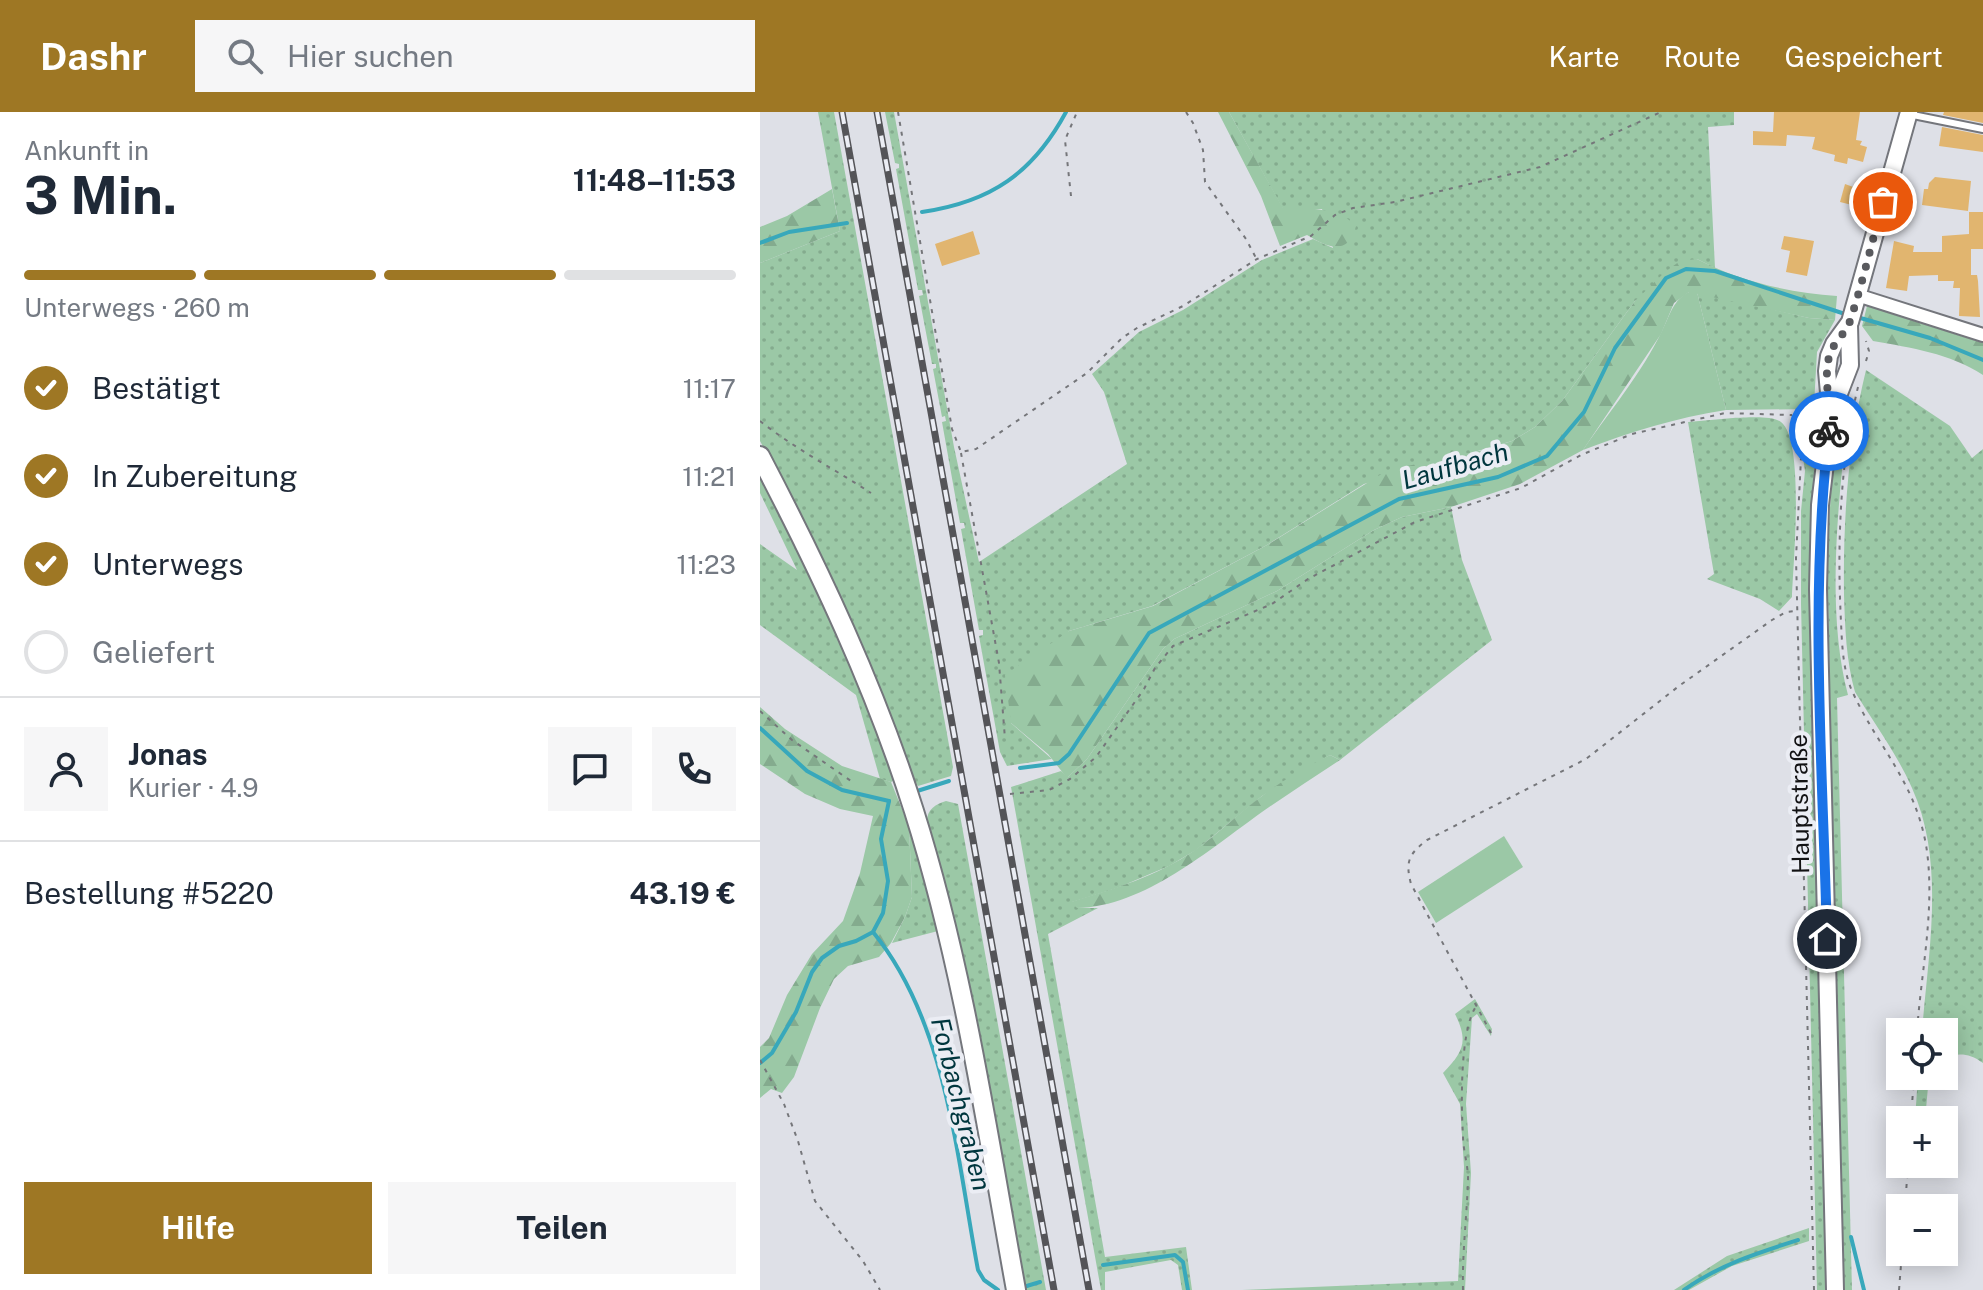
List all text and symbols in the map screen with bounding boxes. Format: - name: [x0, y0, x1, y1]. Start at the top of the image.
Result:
- search box: [195, 20, 755, 92]
- text: Dashr: [40, 34, 147, 79]
- icon: search: [223, 34, 267, 78]
- text: Hier suchen: [287, 38, 454, 74]
- text: Karte: [1548, 40, 1620, 73]
- text: Route: [1664, 40, 1741, 73]
- text: Gespeichert: [1785, 40, 1943, 73]
- text: Ankunft in: [24, 135, 149, 166]
- text: 11:48–11:53: [573, 162, 736, 198]
- text: 3 Min.: [24, 165, 177, 226]
- pin: [1849, 168, 1917, 236]
- icon: bag: [1861, 180, 1905, 224]
- text: Unterwegs · 260 m: [24, 292, 250, 323]
- icon: check: [24, 366, 68, 410]
- text: Bestätigt: [92, 370, 221, 406]
- text: 11:17: [683, 373, 736, 404]
- courier: [1789, 391, 1869, 471]
- icon: bike: [1807, 409, 1851, 453]
- water label: Laufbach: [1398, 436, 1512, 495]
- icon: check: [24, 454, 68, 498]
- text: In Zubereitung: [92, 458, 298, 494]
- text: 11:21: [682, 461, 736, 492]
- icon: check: [24, 542, 68, 586]
- text: Unterwegs: [92, 546, 243, 582]
- text: 11:23: [677, 549, 736, 580]
- text: Geliefert: [92, 634, 215, 670]
- button: person: [24, 727, 108, 811]
- button: chat: [548, 727, 632, 811]
- button: phone: [652, 727, 736, 811]
- street label: Hauptstraße: [1784, 734, 1814, 874]
- text: Jonas: [128, 736, 208, 772]
- text: Kurier · 4.9: [128, 772, 259, 803]
- text: Bestellung #5220: [24, 875, 274, 911]
- text: 43.19 €: [629, 875, 736, 911]
- pin: [1793, 905, 1861, 973]
- icon: home: [1805, 917, 1849, 961]
- water label: Forbachgraben: [925, 1014, 998, 1194]
- map controls: [1886, 1018, 1958, 1266]
- button: locate: [1886, 1018, 1958, 1090]
- button: +: [1886, 1106, 1958, 1178]
- button: Hilfe: [24, 1182, 372, 1274]
- button: Teilen: [388, 1182, 736, 1274]
- button: −: [1886, 1194, 1958, 1266]

